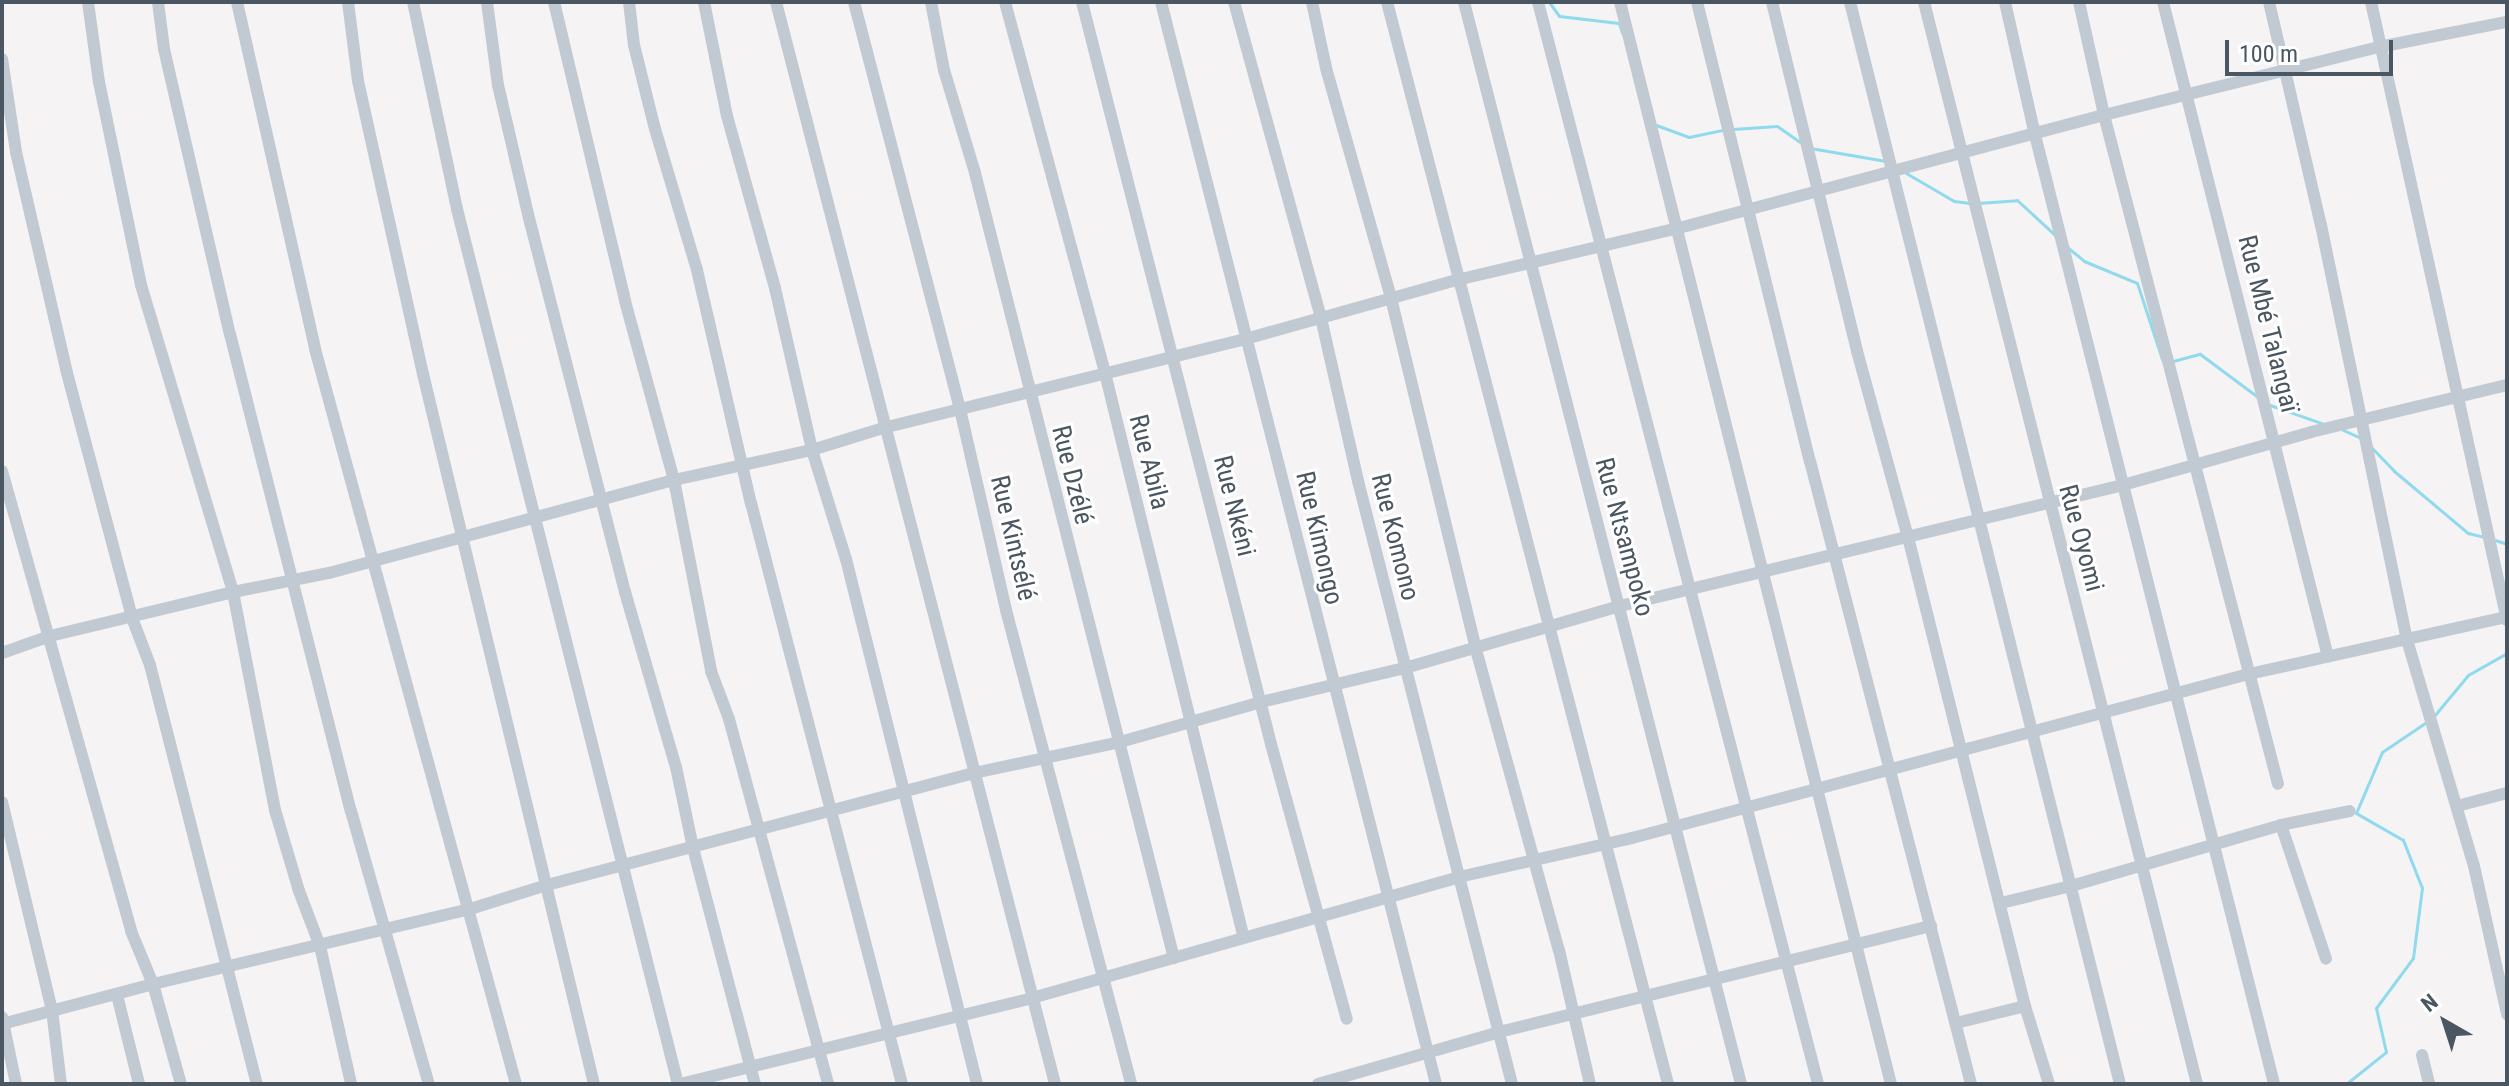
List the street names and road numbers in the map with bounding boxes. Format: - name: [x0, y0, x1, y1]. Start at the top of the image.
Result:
- street label: Rue Mbé Talangaï: [2231, 232, 2305, 416]
- street label: Rue Abila: [1122, 411, 1176, 513]
- street label: Rue Dzélé: [1045, 422, 1099, 528]
- street label: Rue Nkéni: [1206, 452, 1262, 560]
- street label: Rue Ntsampoko: [1588, 454, 1660, 620]
- street label: Rue Kimongo: [1289, 468, 1349, 608]
- street label: Rue Komono: [1364, 470, 1426, 604]
- street label: Rue Kintsélé: [983, 473, 1043, 603]
- street label: Rue Oyomi: [2052, 481, 2110, 595]

